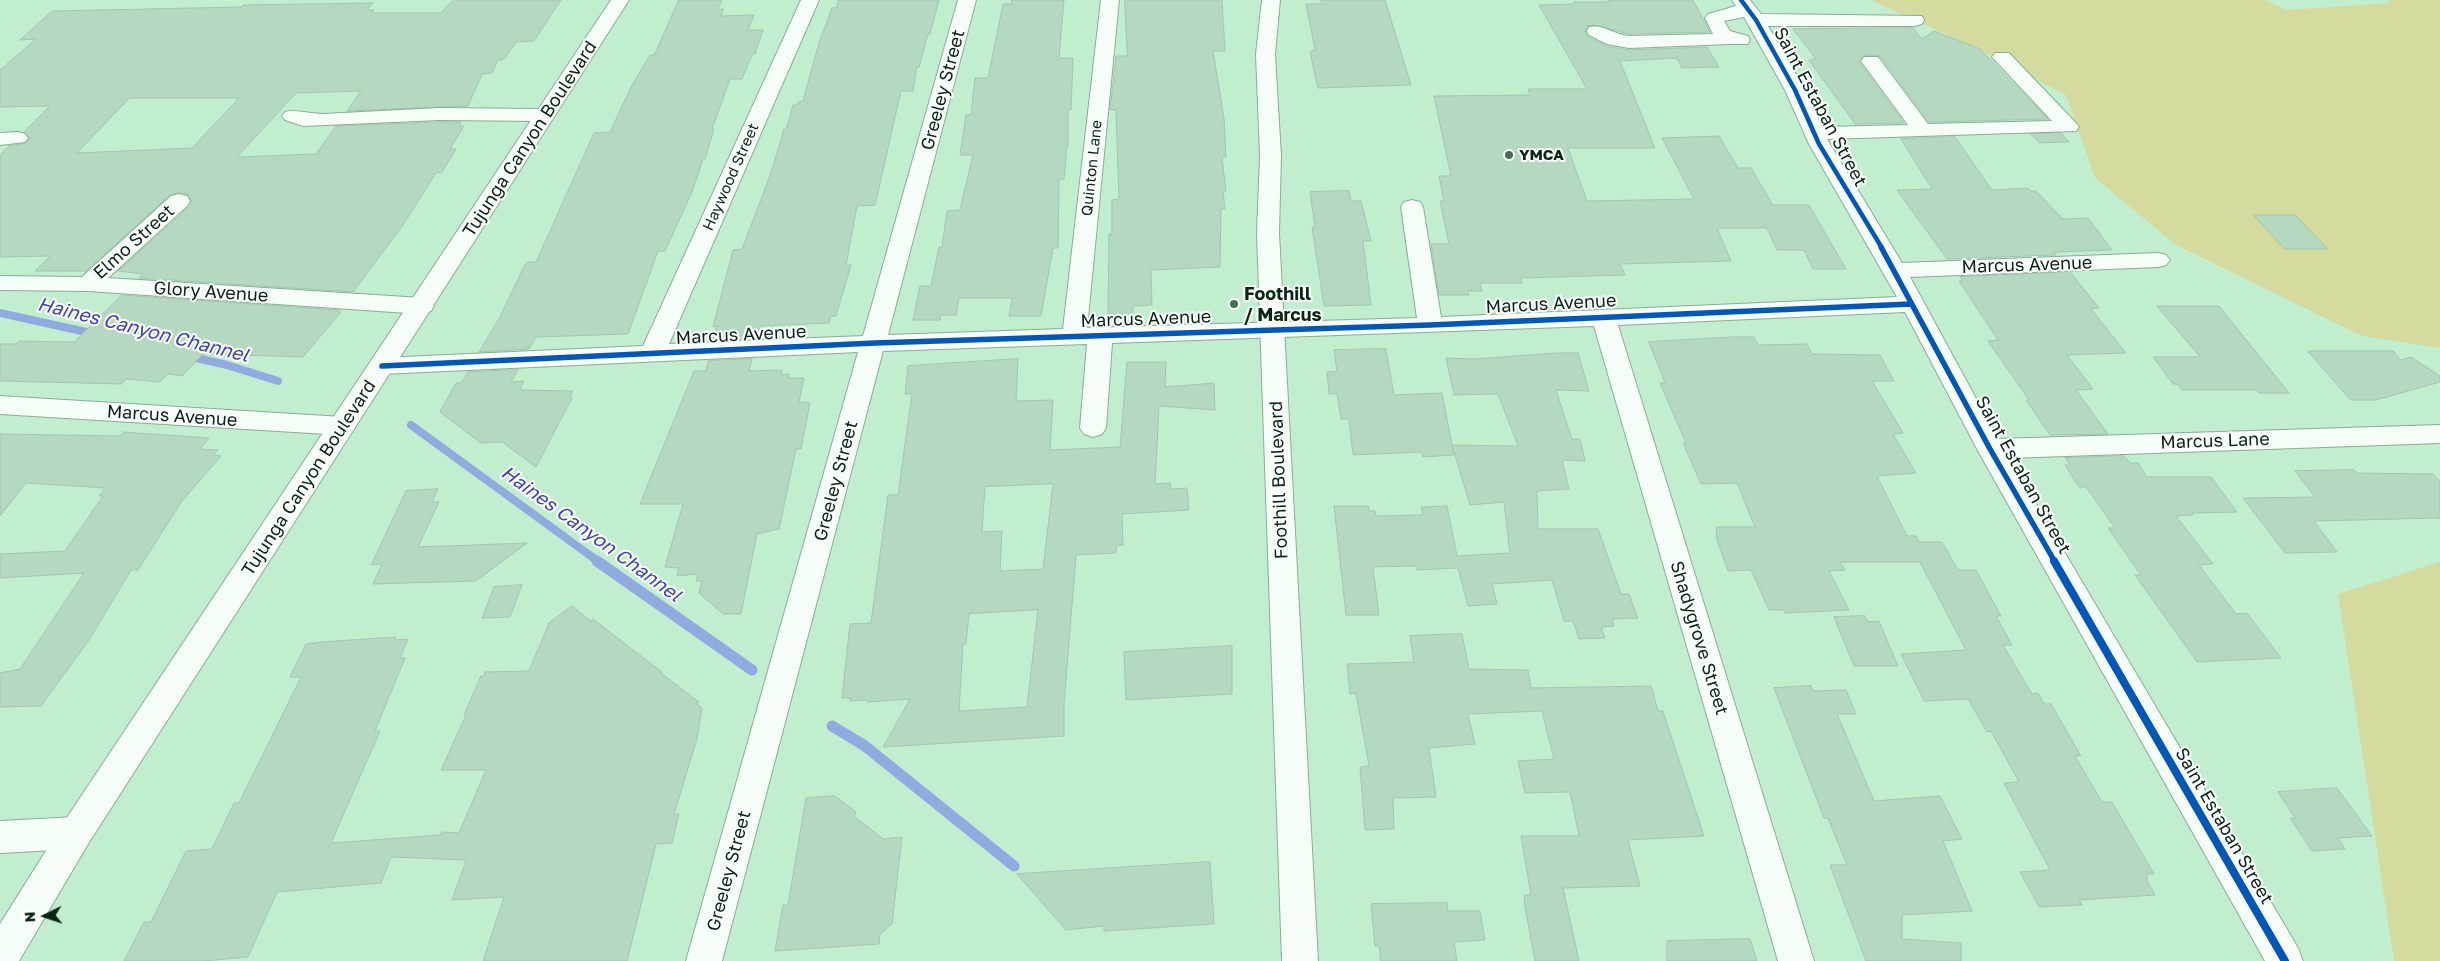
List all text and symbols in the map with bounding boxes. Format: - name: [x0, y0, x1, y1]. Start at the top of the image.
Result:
- street label: Saint Estaban Street: [1769, 24, 1871, 190]
- street label: Greeley Street: [917, 27, 969, 153]
- street label: Tujunga Canyon Boulevard: [459, 37, 601, 241]
- street label: Quinton Lane: [1078, 119, 1106, 217]
- street label: Haywood Street: [699, 121, 763, 233]
- place label: YMCA: [1519, 146, 1564, 164]
- marker: YMCA: [1503, 149, 1515, 161]
- street label: Elmo Street: [89, 200, 179, 284]
- street label: Marcus Avenue: [1961, 252, 2093, 278]
- street label: Glory Avenue: [153, 277, 269, 307]
- place label: Foothill / Marcus: [1244, 283, 1321, 326]
- street label: Marcus Avenue: [1485, 290, 1617, 318]
- water label: Haines Canyon Channel: [35, 293, 251, 367]
- marker: Foothill / Marcus: [1228, 298, 1240, 310]
- street label: Marcus Avenue: [1080, 306, 1212, 332]
- street label: Marcus Avenue: [675, 321, 807, 349]
- street label: Tujunga Canyon Boulevard: [238, 376, 380, 580]
- street label: Saint Estaban Street: [1971, 392, 2075, 558]
- street label: Marcus Avenue: [106, 401, 238, 431]
- street label: Foothill Boulevard: [1265, 401, 1293, 559]
- street label: Greeley Street: [810, 418, 862, 544]
- street label: Marcus Lane: [2160, 428, 2270, 454]
- water label: Haines Canyon Channel: [497, 461, 685, 607]
- street label: Shadygrove Street: [1665, 558, 1733, 718]
- street label: Saint Estaban Street: [2170, 744, 2278, 908]
- street label: Greeley Street: [703, 808, 755, 934]
- north arrow: [20, 891, 70, 941]
- text: N: [21, 911, 38, 923]

